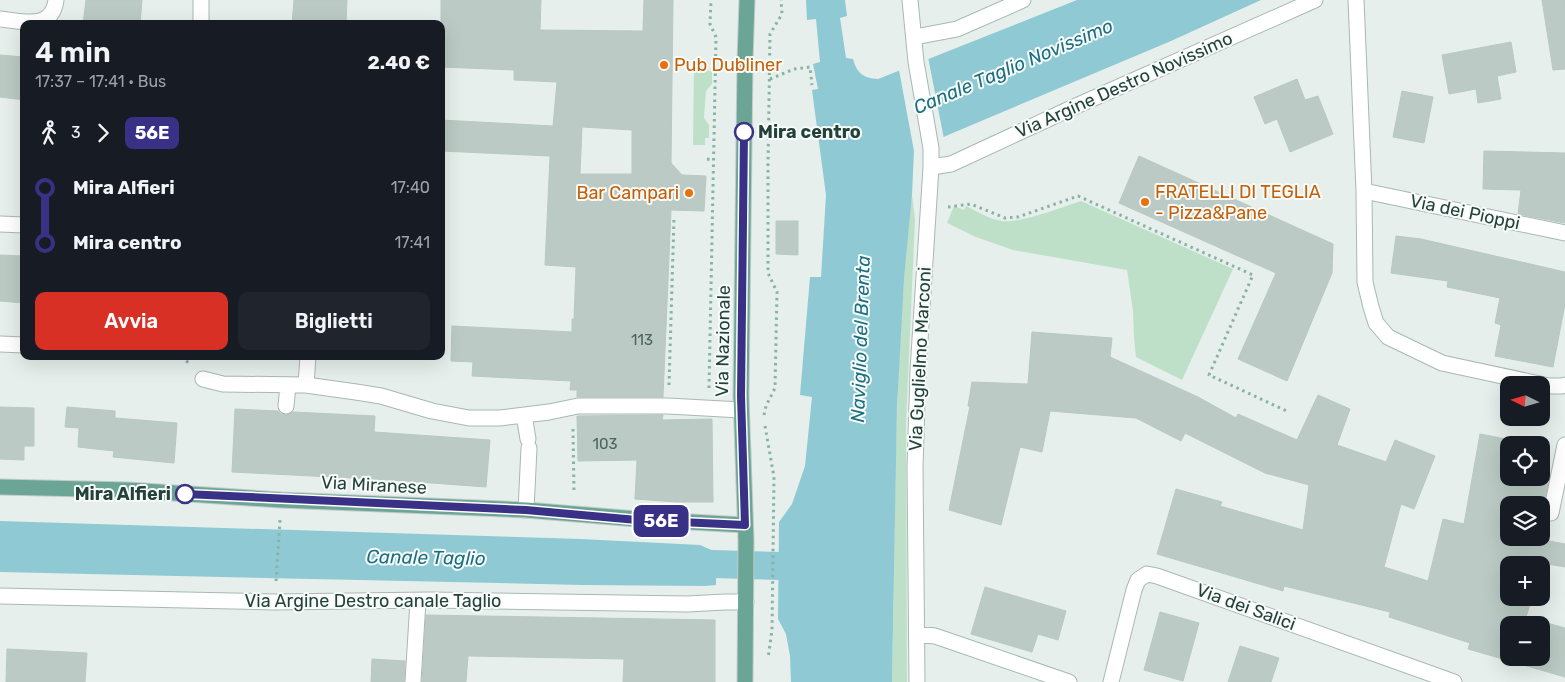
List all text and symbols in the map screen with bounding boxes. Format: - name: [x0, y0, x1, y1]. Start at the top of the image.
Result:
- water label: Canale Taglio Novissimo: [910, 14, 1117, 119]
- street label: Via Argine Destro Novissimo: [1012, 27, 1236, 143]
- text: 4 min: [35, 36, 111, 69]
- text: 2.40 €: [368, 51, 430, 74]
- place label: Pub Dubliner: [674, 54, 782, 76]
- marker: Pub Dubliner: [658, 59, 670, 71]
- text: 17:37 – 17:41 · Bus: [35, 72, 166, 91]
- icon: walk: [35, 119, 63, 147]
- icon: forward: [89, 119, 117, 147]
- place label: Mira centro: [758, 121, 861, 143]
- text: 56E: [135, 122, 169, 144]
- marker: Mira centro: [734, 122, 754, 142]
- text: 3: [71, 123, 81, 142]
- text: Mira Alfieri: [73, 176, 175, 199]
- text: 17:40: [391, 178, 430, 197]
- place label: FRATELLI DI TEGLIA - Pizza&Pane: [1155, 181, 1321, 224]
- place label: Bar Campari: [576, 182, 679, 204]
- marker: Bar Campari: [683, 187, 695, 199]
- street label: Via dei Pioppi: [1408, 190, 1522, 234]
- marker: FRATELLI DI TEGLIA - Pizza&Pane: [1139, 196, 1151, 208]
- text: Mira centro: [73, 231, 182, 254]
- text: 17:41: [394, 233, 430, 252]
- water label: Naviglio del Brenta: [846, 255, 875, 423]
- street label: Via Guglielmo Marconi: [904, 266, 936, 452]
- street label: Via Nazionale: [711, 285, 735, 397]
- button: Avvia: [35, 292, 228, 350]
- button: Biglietti: [238, 292, 430, 350]
- house number: 113: [631, 331, 653, 349]
- north arrow: [1500, 376, 1550, 426]
- map controls: [1500, 376, 1550, 666]
- house number: 103: [593, 435, 617, 453]
- button: locate: [1500, 436, 1550, 486]
- street label: Via Miranese: [321, 471, 427, 499]
- place label: Mira Alfieri: [75, 483, 171, 505]
- marker: Mira Alfieri: [175, 484, 195, 504]
- button: layers: [1500, 496, 1550, 546]
- line badge: 56E: [632, 505, 690, 537]
- text: 56E: [644, 510, 678, 532]
- water label: Canale Taglio: [366, 545, 486, 570]
- button: +: [1500, 556, 1550, 606]
- street label: Via dei Salici: [1193, 579, 1299, 635]
- street label: Via Argine Destro canale Taglio: [245, 590, 501, 612]
- button: −: [1500, 616, 1550, 666]

